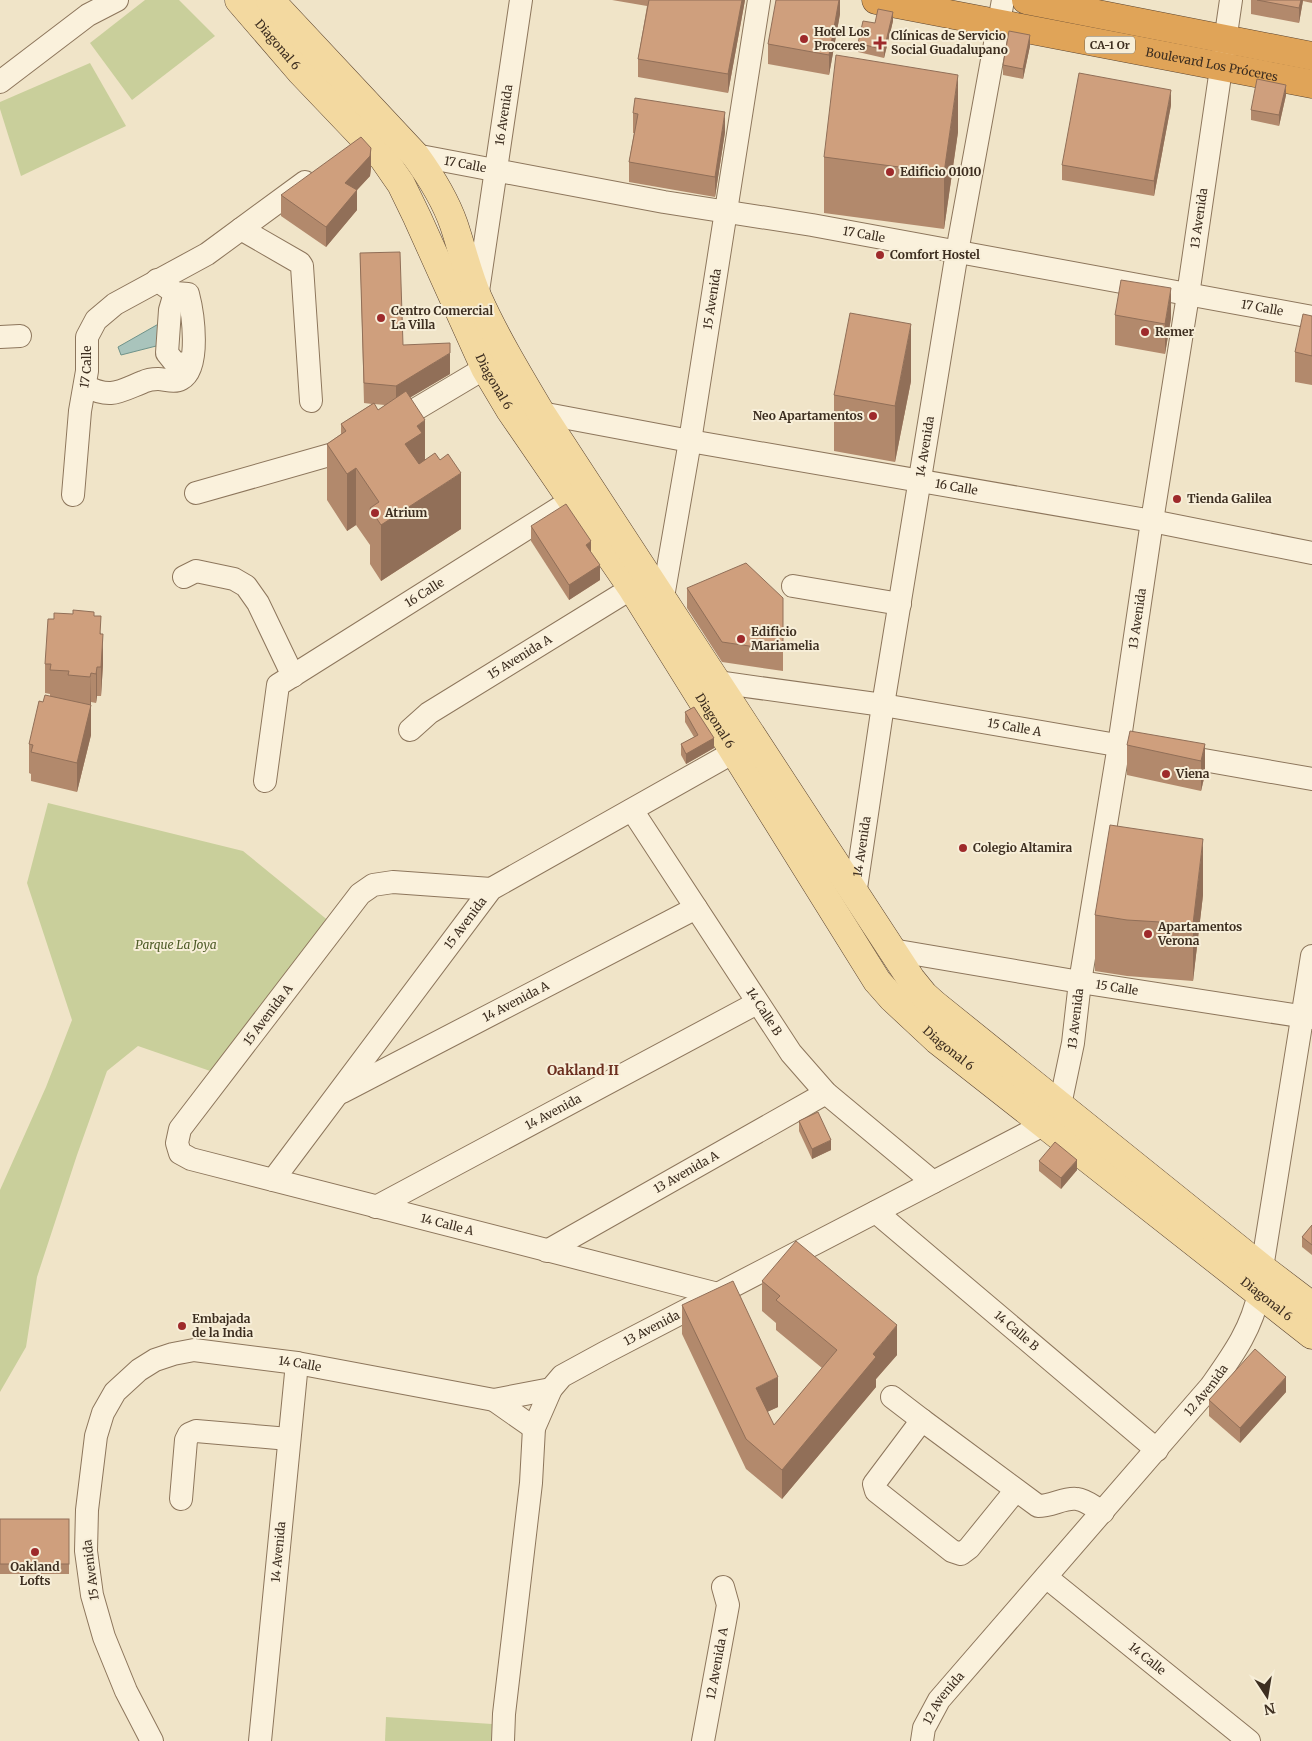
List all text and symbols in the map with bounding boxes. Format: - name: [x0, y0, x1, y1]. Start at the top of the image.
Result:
- street label: Diagonal 6: [252, 16, 304, 73]
- place label: Hotel Los Proceres: [814, 24, 870, 53]
- place label: Clínicas de Servicio Social Guadalupano: [891, 28, 1008, 57]
- marker: Hotel Los Proceres: [798, 33, 810, 45]
- marker: Clínicas de Servicio Social Guadalupano: [873, 36, 887, 50]
- road number: CA-1 Or: [1085, 36, 1135, 54]
- street label: Boulevard Los Próceres: [1145, 44, 1279, 84]
- street label: 16 Avenida: [492, 83, 516, 146]
- street label: 17 Calle: [443, 153, 488, 175]
- place label: Edificio 01010: [900, 164, 982, 179]
- marker: Edificio 01010: [884, 166, 896, 178]
- street label: 13 Avenida: [1187, 186, 1211, 250]
- street label: 17 Calle: [842, 223, 886, 245]
- place label: Comfort Hostel: [890, 247, 980, 262]
- marker: Comfort Hostel: [874, 249, 886, 261]
- street label: 15 Avenida: [700, 267, 724, 330]
- street label: 17 Calle: [1240, 296, 1285, 319]
- place label: Centro Comercial La Villa: [391, 303, 493, 332]
- marker: Centro Comercial La Villa: [375, 312, 387, 324]
- place label: Remer: [1155, 324, 1195, 339]
- marker: Remer: [1139, 326, 1151, 338]
- street label: 17 Calle: [76, 346, 94, 389]
- street label: Diagonal 6: [473, 351, 516, 412]
- place label: Neo Apartamentos: [753, 408, 863, 423]
- marker: Neo Apartamentos: [867, 410, 879, 422]
- street label: 14 Avenida: [912, 414, 937, 478]
- street label: 16 Calle: [934, 476, 979, 498]
- place label: Tienda Galilea: [1187, 491, 1272, 506]
- marker: Tienda Galilea: [1171, 493, 1183, 505]
- place label: Atrium: [384, 505, 427, 520]
- marker: Atrium: [369, 507, 381, 519]
- street label: 16 Calle: [402, 575, 447, 610]
- street label: 13 Avenida: [1125, 587, 1149, 650]
- place label: Edificio Mariamelia: [751, 624, 820, 653]
- street label: 15 Avenida A: [485, 631, 555, 682]
- marker: Edificio Mariamelia: [735, 633, 747, 645]
- street label: Diagonal 6: [693, 690, 738, 751]
- street label: 15 Calle A: [986, 715, 1043, 739]
- place label: Viena: [1175, 766, 1210, 781]
- marker: Viena: [1160, 768, 1172, 780]
- street label: 14 Avenida: [850, 814, 874, 878]
- place label: Colegio Altamira: [973, 840, 1072, 855]
- marker: Colegio Altamira: [957, 842, 969, 854]
- street label: 15 Avenida: [441, 893, 490, 952]
- place label: Apartamentos Verona: [1157, 919, 1242, 948]
- marker: Apartamentos Verona: [1142, 928, 1154, 940]
- park label: Parque La Joya: [135, 937, 217, 952]
- street label: 15 Calle: [1094, 977, 1139, 998]
- street label: 14 Avenida A: [480, 978, 552, 1025]
- street label: 15 Avenida A: [240, 981, 296, 1048]
- street label: 14 Calle B: [743, 985, 785, 1038]
- street label: 13 Avenida: [1064, 987, 1086, 1050]
- street label: Diagonal 6: [920, 1023, 977, 1073]
- district label: Oakland II: [547, 1061, 620, 1079]
- street label: 14 Avenida: [522, 1090, 584, 1133]
- street label: 13 Avenida A: [651, 1147, 722, 1196]
- street label: 14 Calle A: [419, 1210, 476, 1238]
- street label: Diagonal 6: [1238, 1274, 1296, 1324]
- street label: 13 Avenida: [621, 1307, 683, 1348]
- street label: 14 Calle B: [991, 1307, 1042, 1354]
- place label: Embajada de la India: [192, 1311, 253, 1340]
- marker: Embajada de la India: [176, 1320, 188, 1332]
- street label: 14 Calle: [278, 1353, 323, 1374]
- street label: 12 Avenida: [1181, 1361, 1231, 1419]
- street label: 14 Avenida: [268, 1520, 289, 1583]
- street label: 15 Avenida: [79, 1538, 102, 1601]
- marker: Oakland Lofts: [29, 1546, 41, 1558]
- place label: Oakland Lofts: [10, 1559, 60, 1588]
- street label: 12 Avenida A: [703, 1625, 731, 1700]
- street label: 14 Calle: [1126, 1639, 1169, 1678]
- street label: 12 Avenida: [919, 1668, 967, 1727]
- north arrow: [1242, 1671, 1292, 1721]
- text: N: [1262, 1699, 1277, 1719]

